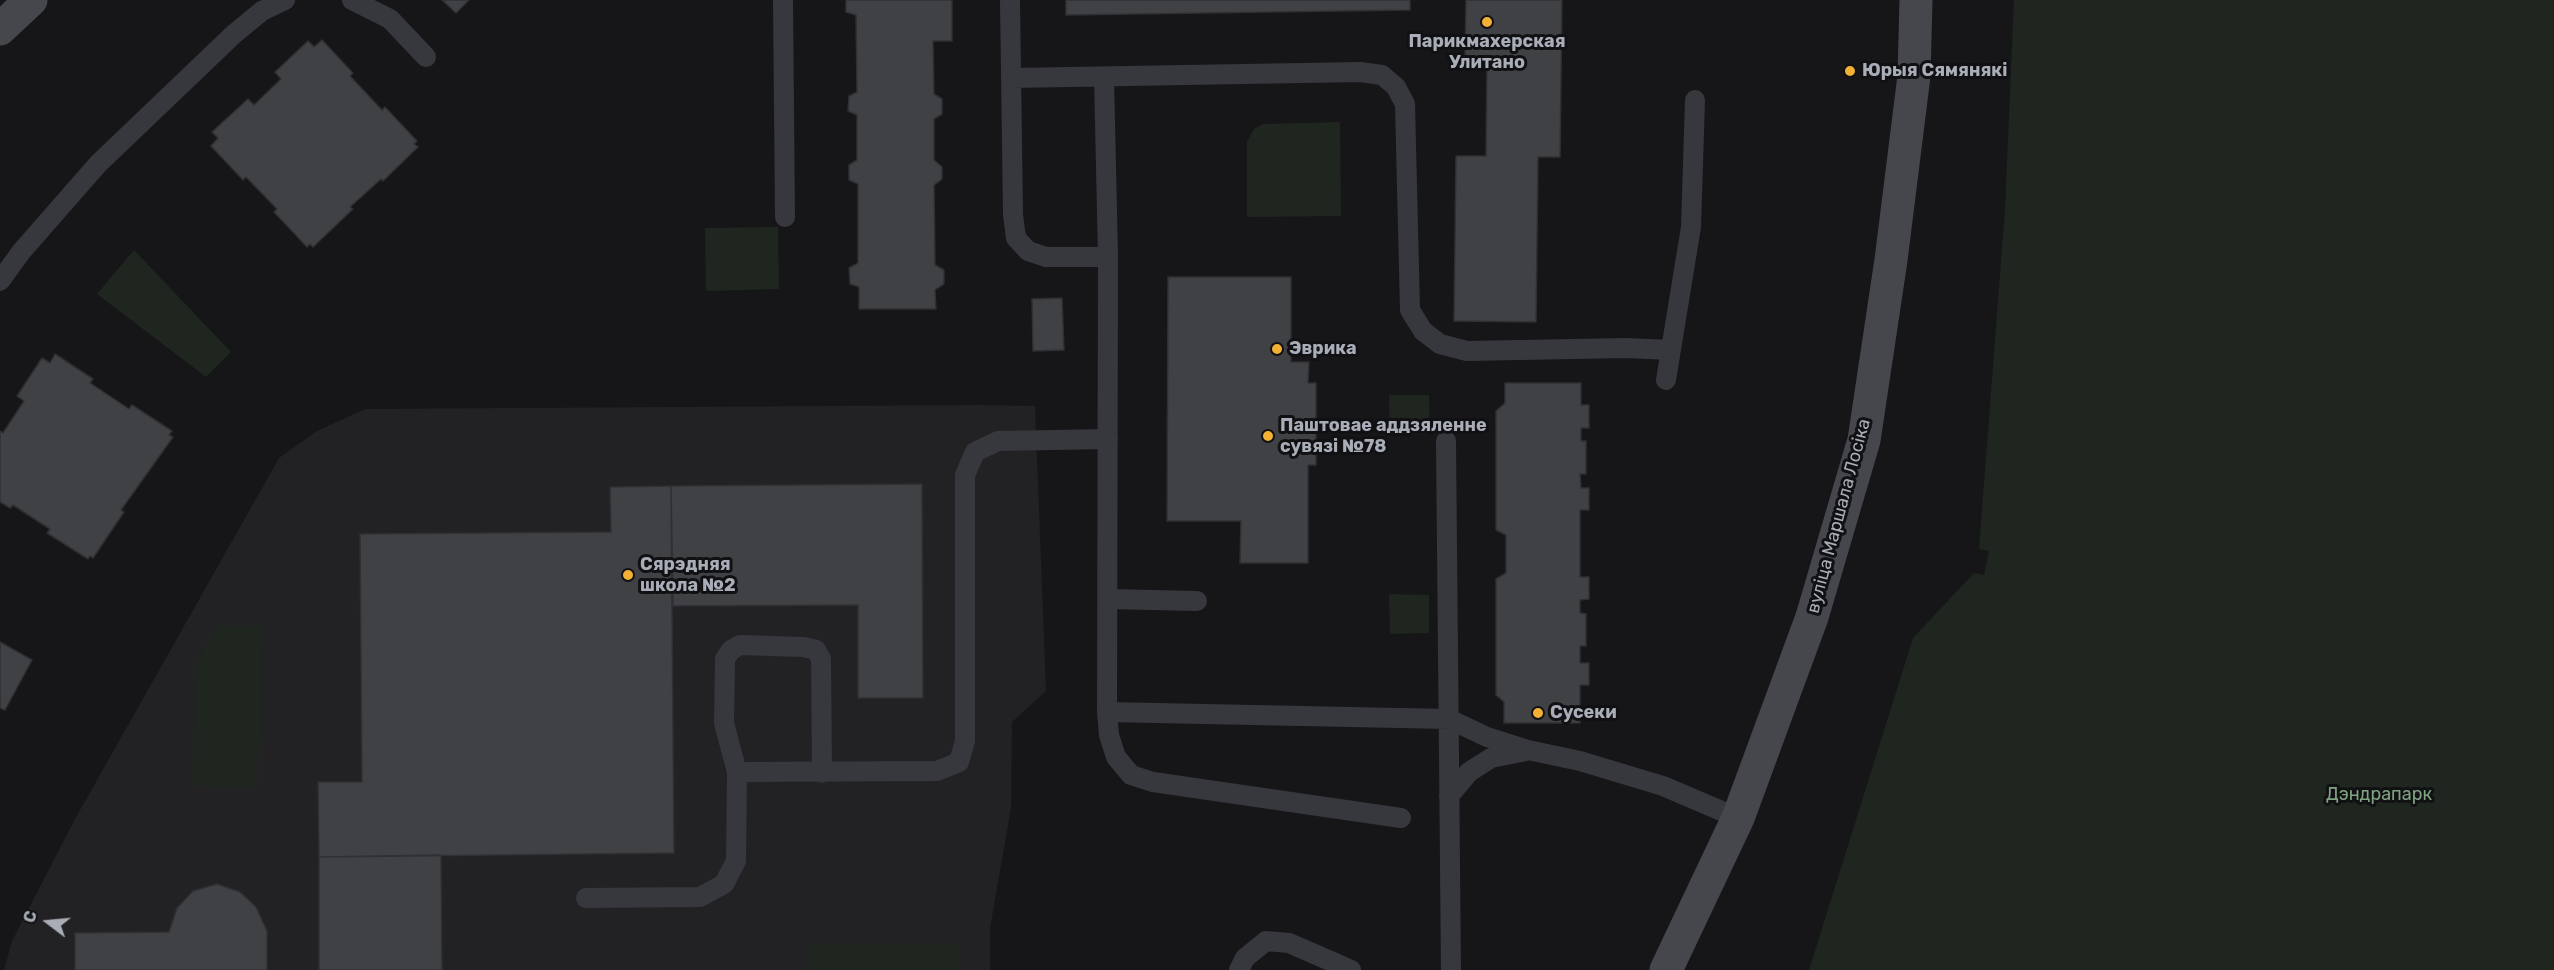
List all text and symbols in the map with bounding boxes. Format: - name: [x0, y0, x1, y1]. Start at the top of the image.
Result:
- marker: Парикмахерская Улитано: [1480, 15, 1494, 29]
- place label: Парикмахерская Улитано: [1408, 31, 1566, 74]
- place label: Юрыя Сямянякі: [1862, 60, 2007, 82]
- marker: Юрыя Сямянякі: [1843, 64, 1857, 78]
- place label: Эврика: [1289, 338, 1357, 360]
- marker: Эврика: [1270, 342, 1284, 356]
- place label: Паштовае аддзяленне сувязі №78: [1280, 415, 1487, 458]
- street label: вуліца Маршала Лосіка: [1803, 416, 1875, 616]
- marker: Паштовае аддзяленне сувязі №78: [1261, 429, 1275, 443]
- place label: Сярэдняя школа №2: [640, 554, 736, 596]
- marker: Сярэдняя школа №2: [621, 568, 635, 582]
- place label: Сусеки: [1550, 702, 1617, 724]
- marker: Сусеки: [1531, 706, 1545, 720]
- park label: Дэндрапарк: [2326, 784, 2432, 806]
- north arrow: [18, 892, 78, 952]
- text: С: [20, 909, 41, 925]

